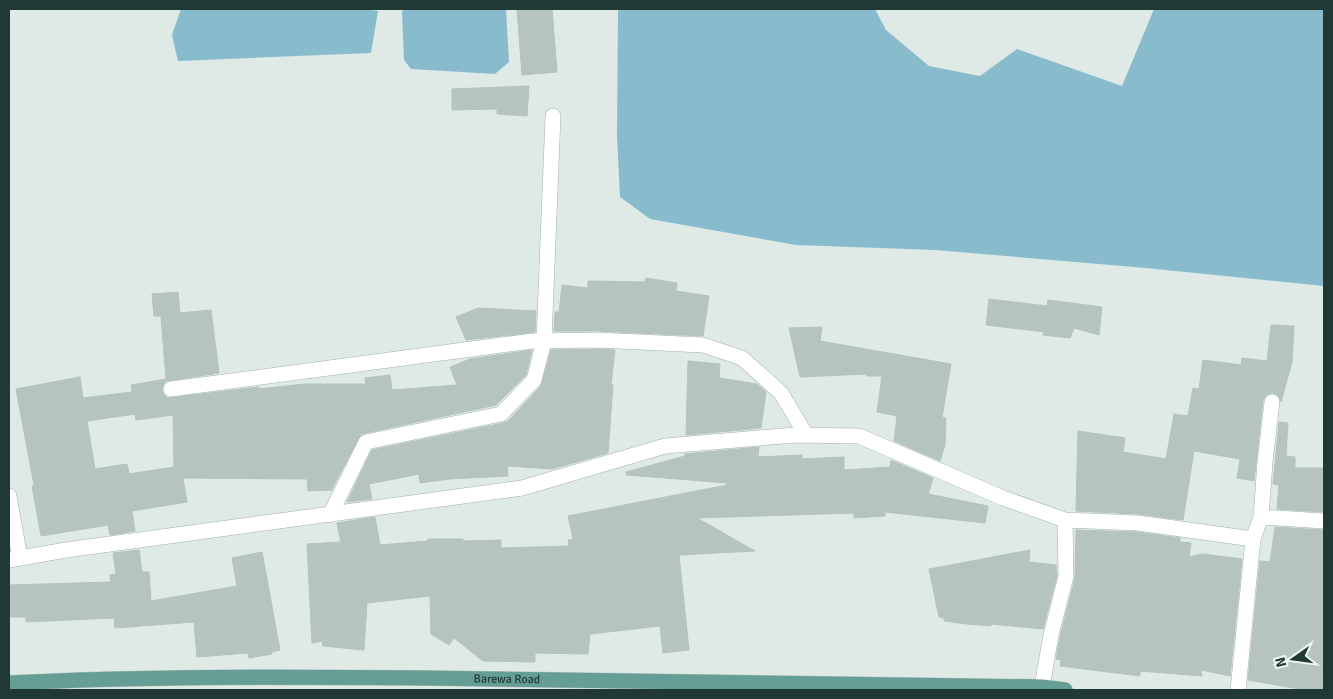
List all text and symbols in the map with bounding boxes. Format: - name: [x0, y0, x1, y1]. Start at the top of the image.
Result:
- north arrow: [1268, 634, 1318, 684]
- text: N: [1271, 655, 1290, 669]
- street label: Barewa Road: [474, 672, 540, 687]

